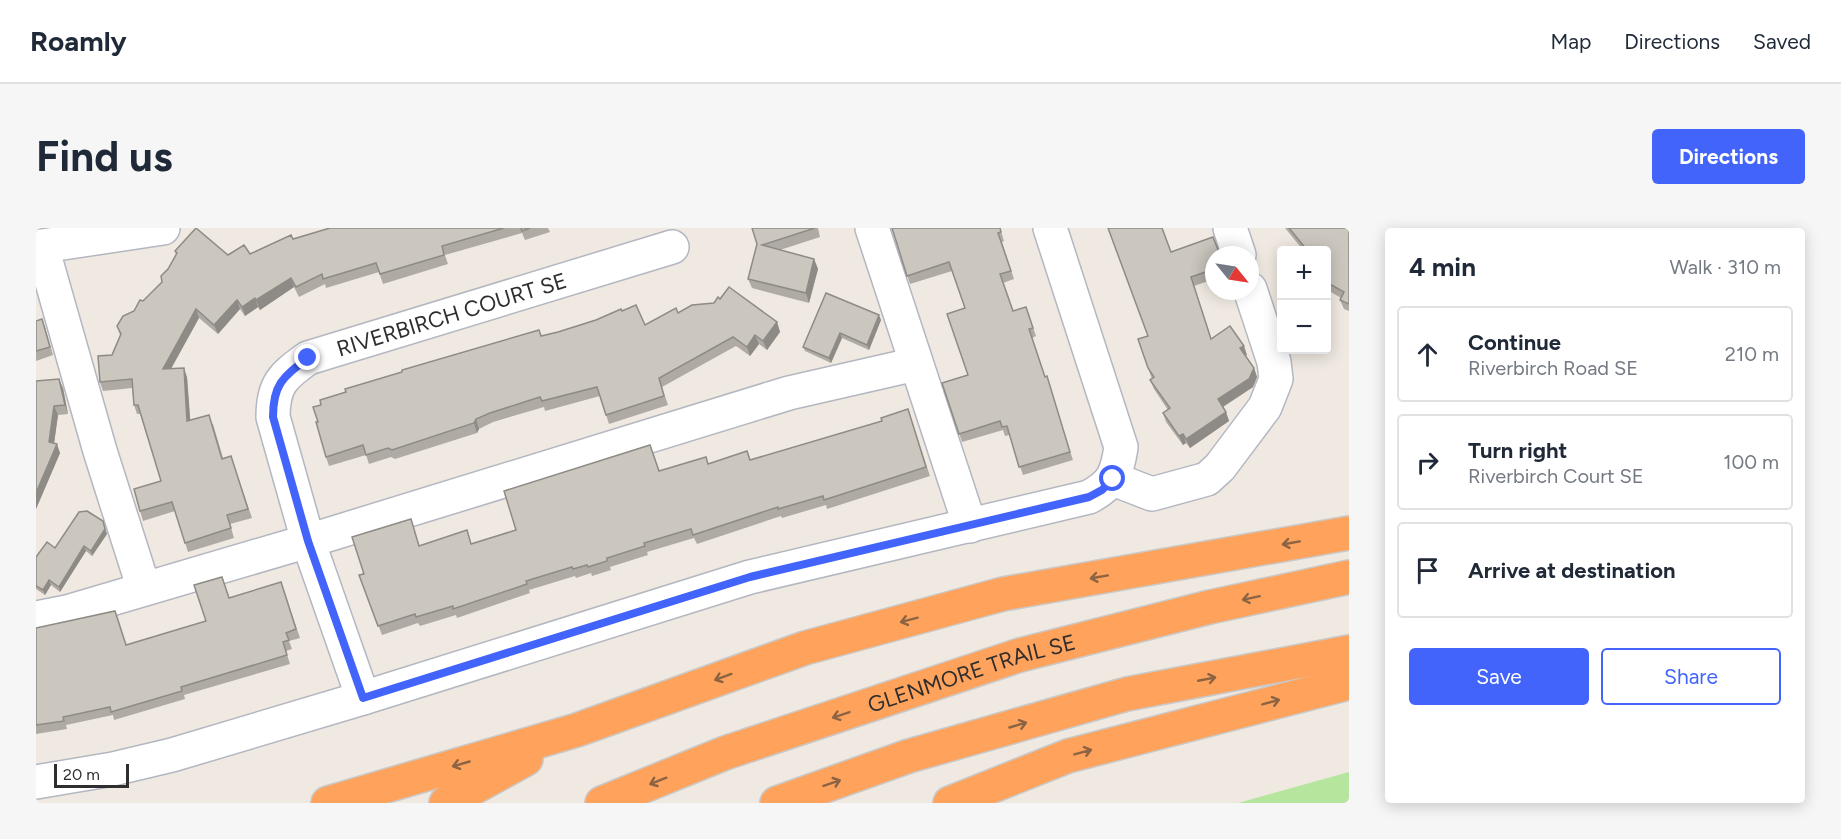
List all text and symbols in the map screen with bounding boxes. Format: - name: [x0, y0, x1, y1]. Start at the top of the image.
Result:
- text: Roamly: [30, 24, 127, 58]
- text: Map: [1550, 29, 1591, 54]
- text: Directions: [1624, 29, 1720, 54]
- text: Saved: [1753, 29, 1811, 54]
- button: Directions: [1652, 129, 1805, 184]
- text: Find us: [36, 131, 173, 182]
- north arrow: [1205, 246, 1259, 300]
- map controls: [1277, 246, 1331, 354]
- button: +: [1277, 246, 1331, 300]
- text: 4 min: [1409, 251, 1476, 283]
- text: Walk · 310 m: [1669, 255, 1781, 279]
- street label: RIVERBIRCH COURT SE: [333, 267, 570, 362]
- button: −: [1277, 300, 1331, 354]
- text: Continue: [1468, 329, 1561, 356]
- icon: ahead: [1411, 338, 1444, 371]
- text: 210 m: [1725, 342, 1779, 366]
- route end: [294, 344, 320, 370]
- text: Riverbirch Road SE: [1468, 356, 1638, 380]
- text: Turn right: [1468, 437, 1567, 464]
- icon: right: [1411, 446, 1444, 479]
- text: 100 m: [1723, 450, 1779, 474]
- text: Riverbirch Court SE: [1468, 464, 1644, 488]
- route start: [1099, 465, 1125, 491]
- one-way arrow: [1282, 538, 1302, 549]
- icon: arrive: [1411, 554, 1444, 587]
- text: Arrive at destination: [1468, 557, 1676, 584]
- one-way arrow: [1090, 572, 1110, 583]
- one-way arrow: [1242, 593, 1261, 604]
- one-way arrow: [900, 614, 919, 626]
- street label: GLENMORE TRAIL SE: [864, 629, 1078, 719]
- button: Save: [1409, 648, 1589, 705]
- button: Share: [1601, 648, 1781, 705]
- one-way arrow: [714, 673, 733, 684]
- one-way arrow: [1197, 673, 1216, 684]
- one-way arrow: [1261, 696, 1280, 708]
- one-way arrow: [832, 710, 851, 721]
- one-way arrow: [1008, 719, 1027, 730]
- one-way arrow: [1073, 746, 1092, 757]
- one-way arrow: [452, 759, 471, 770]
- scale bar: [54, 761, 129, 788]
- text: 20 m: [63, 765, 100, 784]
- one-way arrow: [649, 776, 668, 787]
- one-way arrow: [822, 777, 841, 788]

